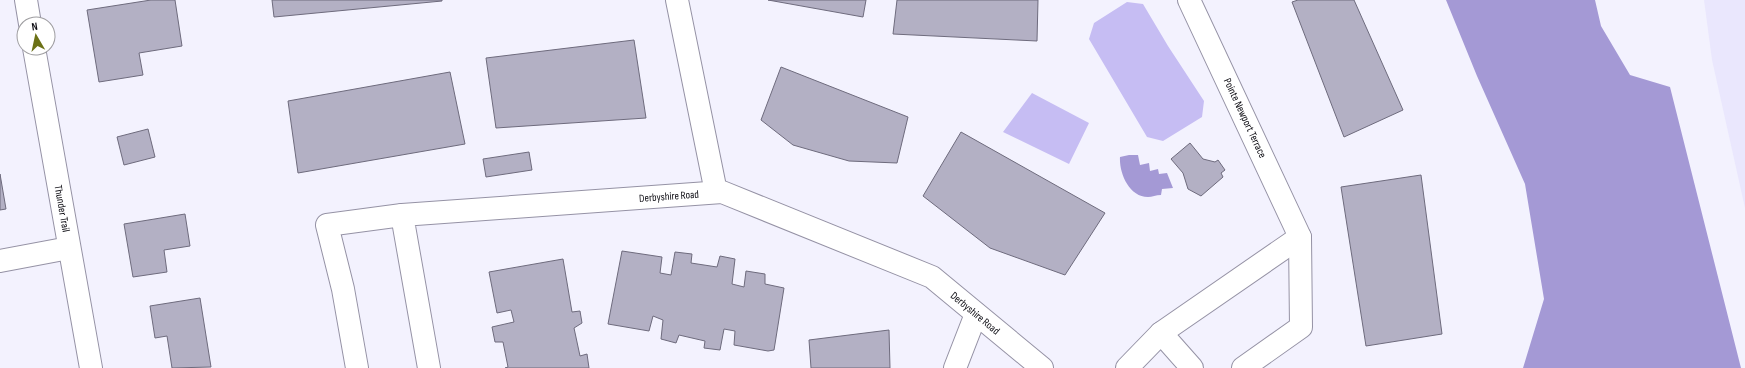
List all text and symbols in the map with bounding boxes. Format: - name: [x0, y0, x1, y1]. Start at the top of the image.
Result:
- north arrow: [16, 16, 56, 56]
- text: N: [31, 20, 39, 33]
- street label: Pointe Newport Terrace: [1221, 76, 1269, 160]
- street label: Thunder Trail: [52, 184, 73, 233]
- street label: Derbyshire Road: [639, 187, 700, 204]
- street label: Derbyshire Road: [948, 289, 1003, 337]

